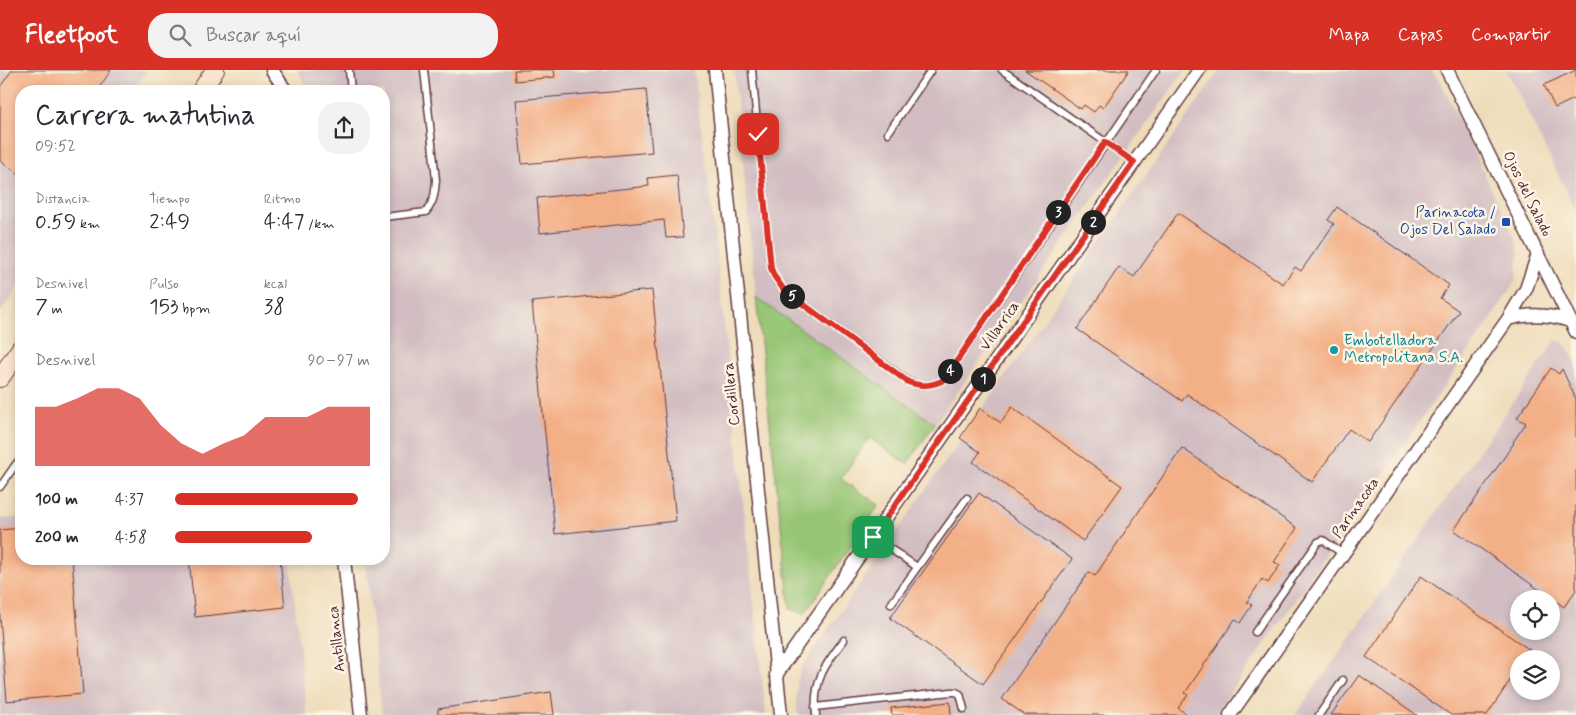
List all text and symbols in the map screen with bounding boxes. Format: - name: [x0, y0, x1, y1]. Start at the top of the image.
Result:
- search box: [148, 13, 498, 58]
- text: Fleetfoot: [25, 20, 118, 51]
- icon: search: [166, 21, 194, 49]
- text: Buscar aquí: [206, 23, 301, 48]
- text: Mapa: [1329, 23, 1370, 47]
- text: Capas: [1398, 23, 1443, 47]
- text: Compartir: [1471, 23, 1551, 47]
- text: Carrera matutina: [35, 98, 255, 135]
- button: share: [318, 102, 370, 154]
- pin: [737, 113, 779, 155]
- icon: check: [744, 120, 772, 148]
- text: 09:52: [35, 136, 76, 157]
- street label: Ojos del Salado: [1498, 148, 1556, 240]
- text: Distancia: [35, 190, 90, 208]
- text: Tiempo: [149, 190, 190, 208]
- text: Ritmo: [264, 190, 301, 208]
- pin: 3: [1046, 200, 1070, 224]
- text: 3: [1055, 203, 1062, 221]
- place label: Parinacota / Ojos Del Salado: [1400, 203, 1496, 240]
- text: 0.59: [35, 208, 76, 236]
- text: 2:49: [149, 208, 190, 236]
- text: 4:47: [264, 208, 304, 236]
- pin: 2: [1080, 210, 1106, 234]
- text: 2: [1090, 213, 1097, 231]
- text: km: [76, 215, 100, 233]
- text: /km: [304, 215, 335, 233]
- marker: Parinacota / Ojos Del Salado: [1500, 216, 1512, 228]
- text: Desnivel: [35, 275, 88, 293]
- text: Pulso: [149, 275, 179, 293]
- text: kcal: [264, 275, 287, 293]
- pin: 5: [780, 284, 804, 308]
- text: 5: [788, 287, 797, 305]
- text: 7: [35, 293, 48, 321]
- text: 153: [149, 293, 178, 321]
- text: 38: [264, 293, 285, 321]
- street label: Villarrica: [976, 297, 1025, 355]
- text: m: [48, 300, 63, 318]
- text: bpm: [178, 300, 210, 318]
- place label: Embotelladora Metropolitana S.A.: [1344, 331, 1463, 368]
- marker: Embotelladora Metropolitana S.A.: [1328, 344, 1340, 356]
- text: Desnivel: [35, 350, 95, 371]
- text: 90–97 m: [308, 350, 370, 371]
- pin: 4: [938, 358, 962, 384]
- street label: Cordillera: [719, 361, 745, 427]
- text: 4: [946, 362, 955, 380]
- pin: 1: [970, 366, 996, 392]
- text: 1: [980, 370, 987, 388]
- street label: Parinacota: [1328, 474, 1384, 542]
- text: 100 m: [35, 489, 78, 510]
- text: 4:37: [115, 489, 144, 510]
- pin: [852, 516, 894, 558]
- icon: arrive: [859, 523, 887, 551]
- text: 200 m: [35, 527, 79, 548]
- text: 4:58: [115, 527, 147, 548]
- map controls: [1510, 590, 1560, 700]
- button: locate: [1510, 590, 1560, 640]
- street label: Antillanca: [324, 605, 350, 673]
- button: layers: [1510, 650, 1560, 700]

